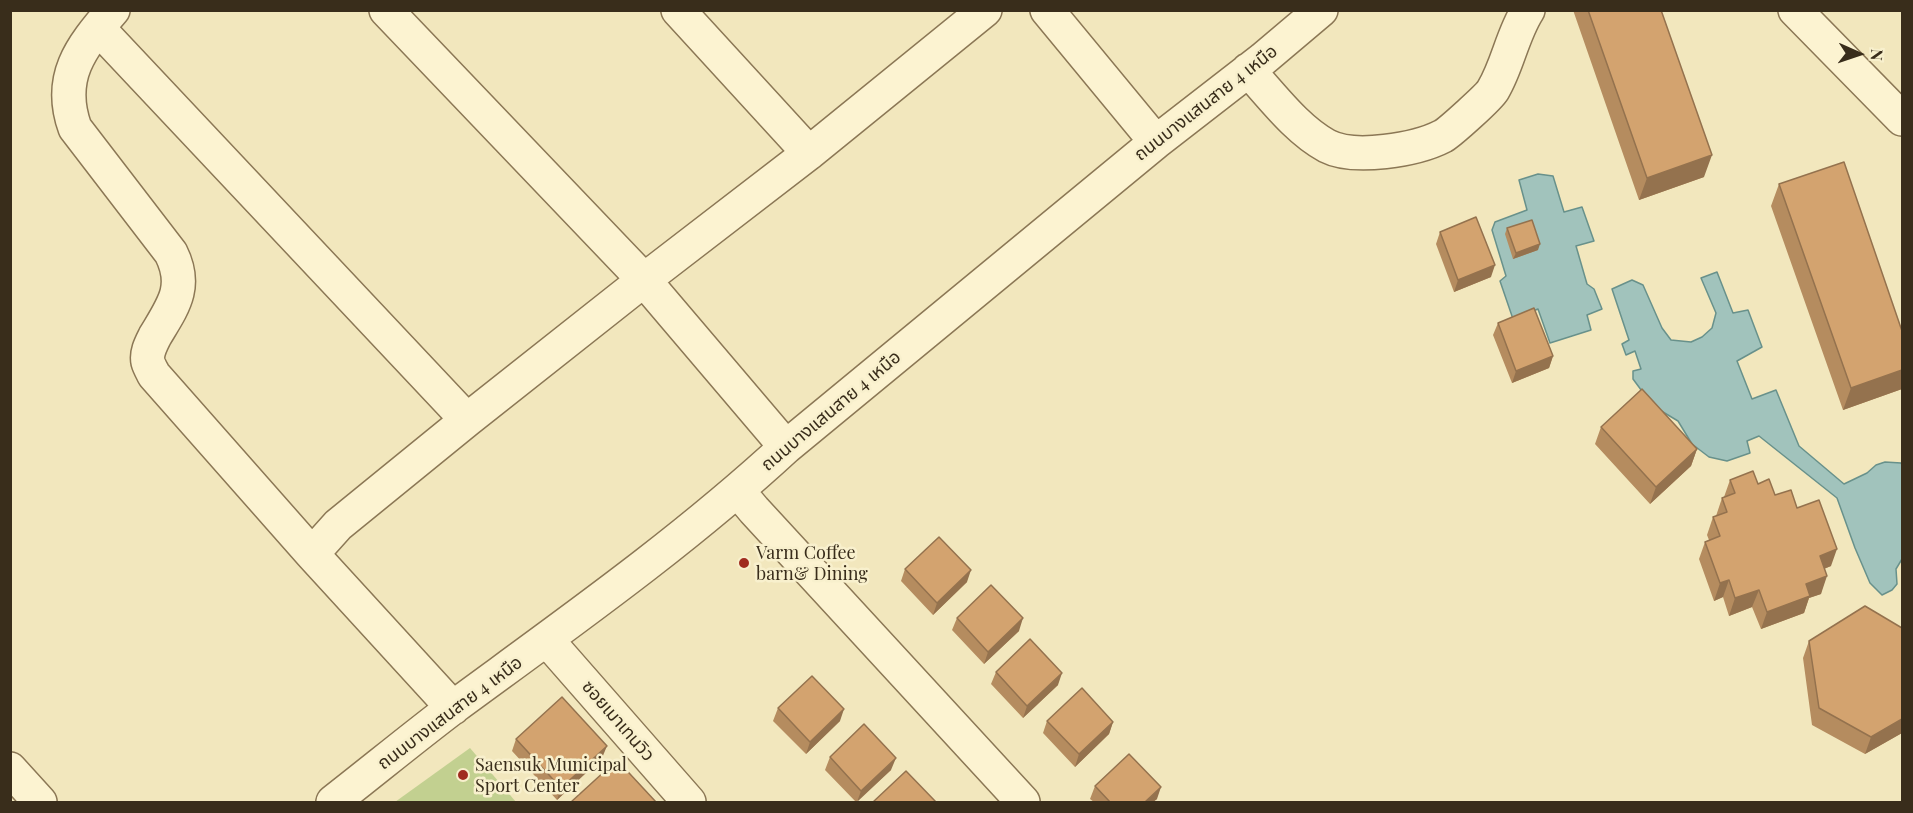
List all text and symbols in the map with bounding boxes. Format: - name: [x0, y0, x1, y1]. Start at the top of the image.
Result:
- north arrow: [1829, 24, 1889, 84]
- street label: ถนนบางแสนสาย 4 เหนือ: [1130, 40, 1282, 166]
- text: N: [1867, 49, 1888, 61]
- street label: ถนนบางแสนสาย 4 เหนือ: [757, 346, 905, 476]
- place label: Varm Coffee barn& Dining: [756, 542, 868, 584]
- marker: Varm Coffee barn& Dining: [737, 556, 751, 570]
- street label: ถนนบางแสนสาย 4 เหนือ: [373, 652, 527, 774]
- street label: ซอยเมาเทนวิว: [577, 676, 659, 766]
- place label: Saensuk Municipal Sport Center: [475, 754, 627, 796]
- marker: Saensuk Municipal Sport Center: [456, 768, 470, 782]

